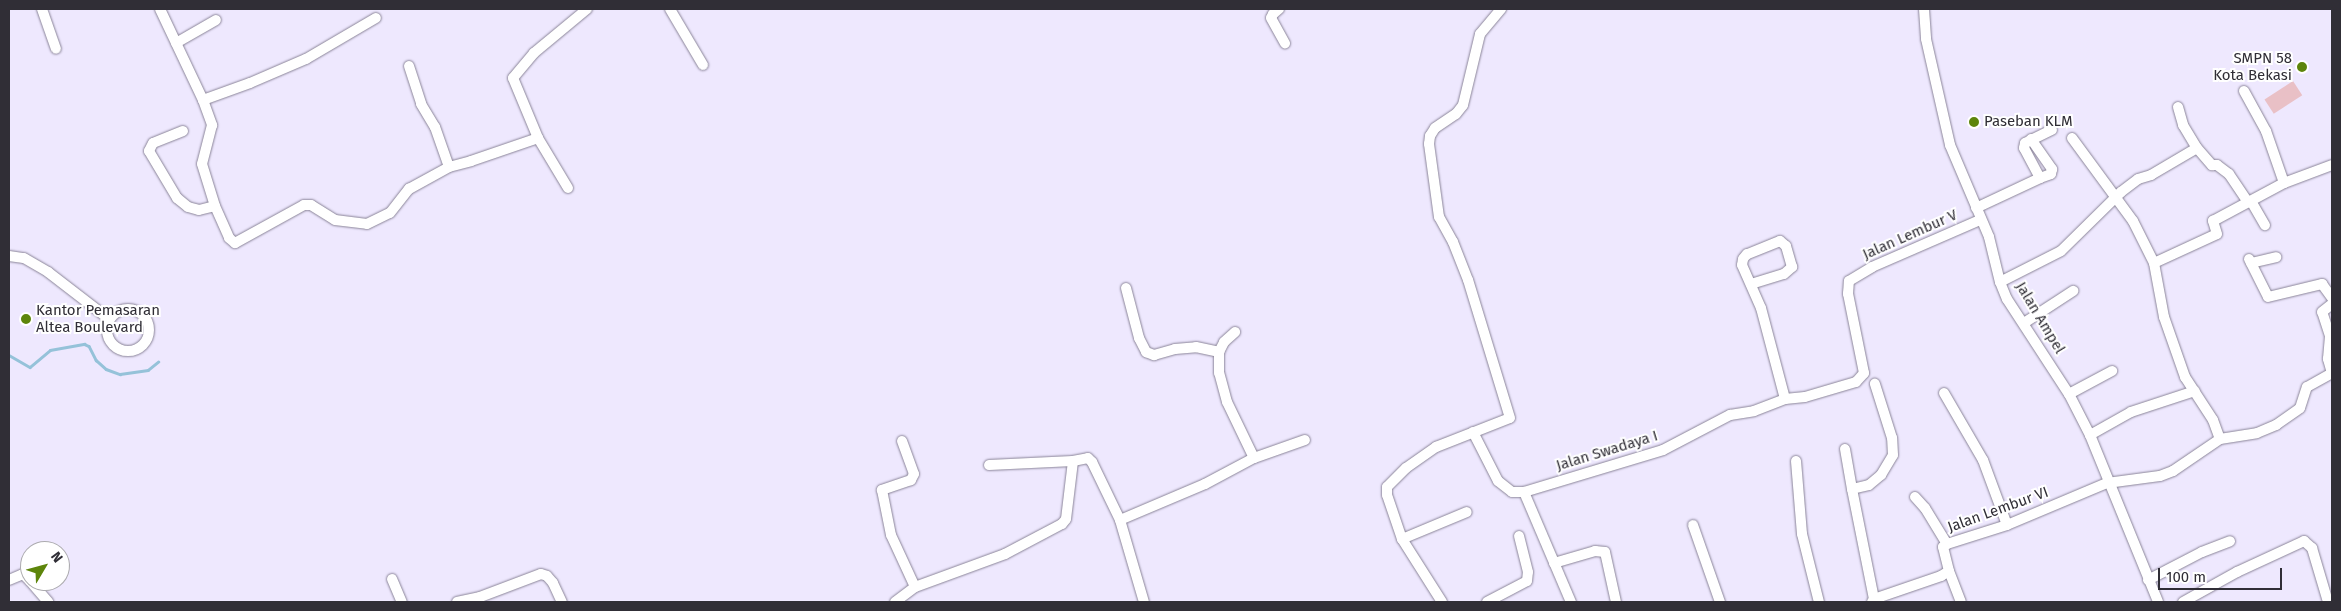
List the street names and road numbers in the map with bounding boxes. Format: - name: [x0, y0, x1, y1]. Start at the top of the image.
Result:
- street label: Jalan Lembur V: [1860, 206, 1960, 264]
- street label: Jalan Ampel: [2011, 279, 2069, 357]
- street label: Jalan Swadaya I: [1554, 427, 1660, 475]
- street label: Jalan Lembur VI: [1945, 483, 2051, 537]

